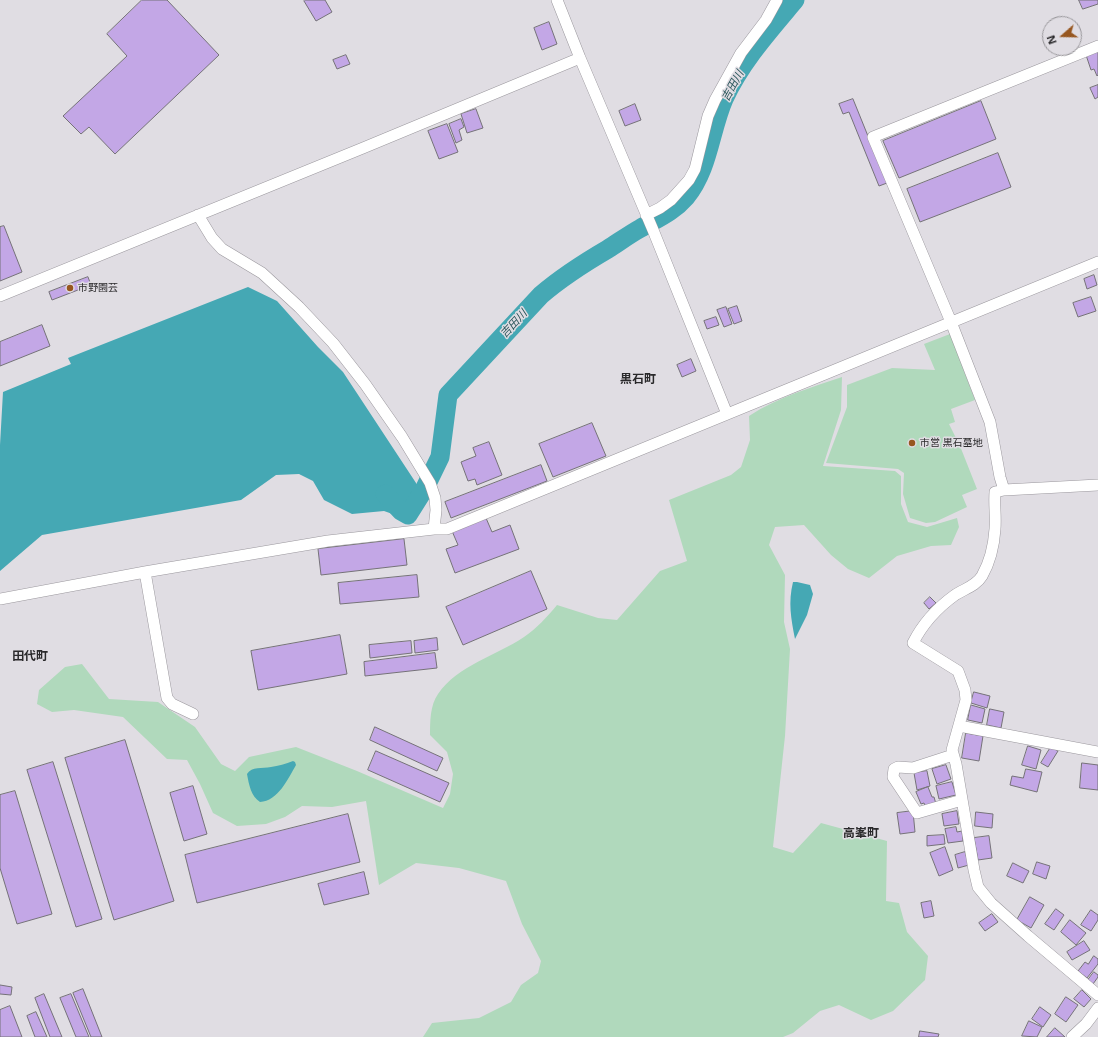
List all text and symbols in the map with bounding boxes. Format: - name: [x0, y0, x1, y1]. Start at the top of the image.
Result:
- north arrow: [1042, 16, 1082, 56]
- text: N: [1043, 33, 1060, 47]
- water label: 吉田川: [719, 68, 747, 104]
- place label: 市野園芸: [78, 282, 118, 294]
- marker: 市野園芸: [65, 283, 75, 293]
- water label: 吉田川: [498, 307, 530, 341]
- district label: 黒石町: [620, 373, 656, 387]
- place label: 市営 黒石墓地: [920, 437, 983, 449]
- marker: 市営 黒石墓地: [907, 438, 917, 448]
- district label: 田代町: [12, 650, 48, 664]
- district label: 高峯町: [843, 827, 879, 841]

